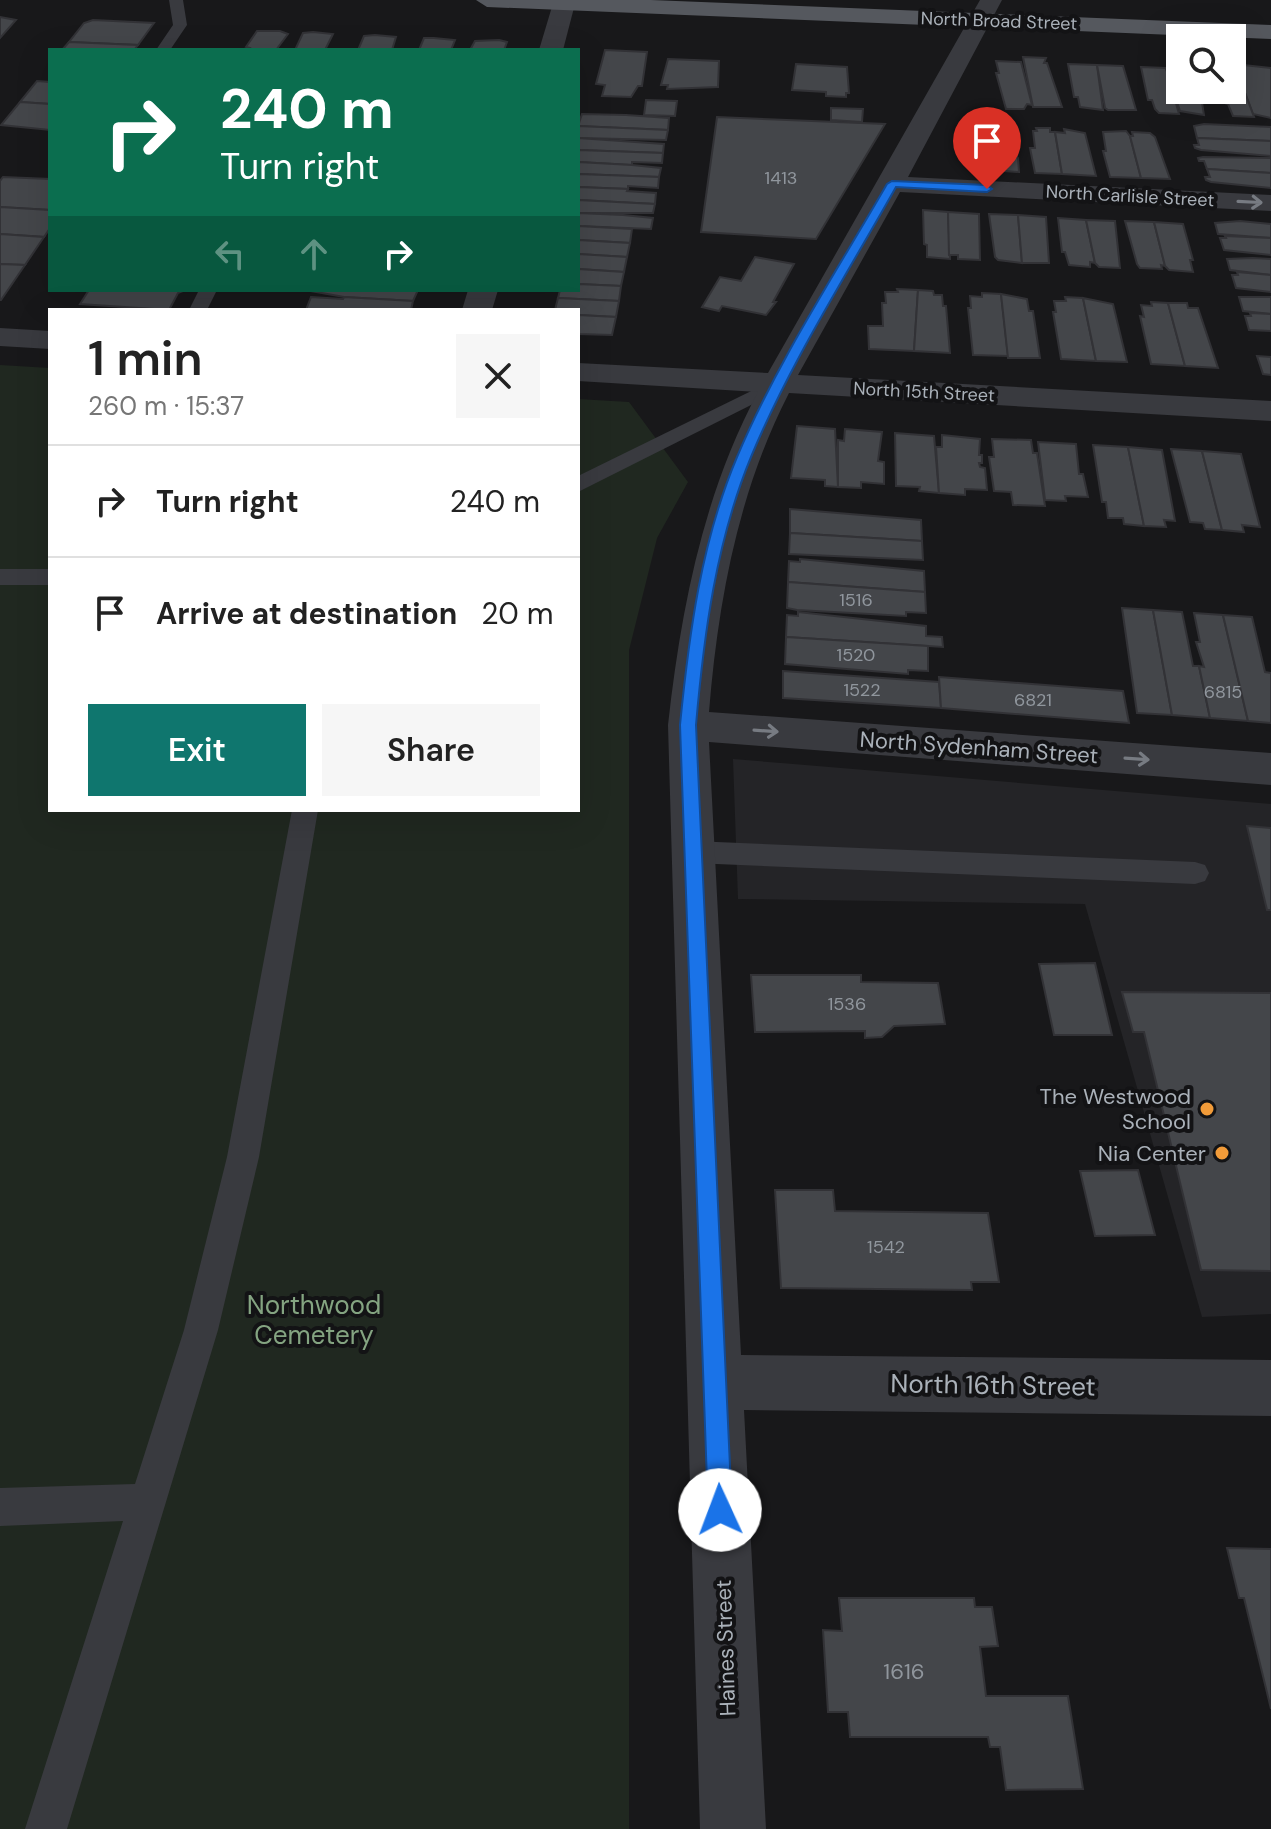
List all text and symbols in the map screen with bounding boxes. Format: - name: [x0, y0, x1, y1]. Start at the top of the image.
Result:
- street label: North Broad Street: [920, 6, 1078, 36]
- map controls: [1166, 24, 1246, 104]
- button: search: [1166, 24, 1246, 104]
- text: 240 m: [220, 72, 394, 145]
- icon: right: [88, 80, 192, 184]
- pin: [953, 107, 1021, 189]
- icon: arrive: [965, 119, 1009, 163]
- text: Turn right: [220, 143, 379, 190]
- house number: 1413: [765, 166, 797, 190]
- street label: North Carlisle Street: [1045, 180, 1215, 212]
- one-way arrow: [1236, 194, 1263, 209]
- icon: left: [208, 232, 252, 276]
- icon: ahead: [292, 232, 336, 276]
- icon: right: [376, 232, 420, 276]
- text: 1 min: [88, 327, 203, 390]
- button: close: [456, 334, 540, 418]
- street label: North 15th Street: [853, 376, 995, 408]
- text: 260 m · 15:37: [88, 389, 244, 423]
- icon: right: [88, 479, 132, 523]
- text: Turn right: [156, 482, 299, 521]
- text: 240 m: [450, 482, 540, 521]
- house number: 1516: [839, 588, 873, 612]
- icon: arrive: [88, 591, 132, 635]
- text: Arrive at destination: [156, 594, 457, 633]
- text: 20 m: [481, 594, 553, 633]
- house number: 1520: [837, 643, 875, 667]
- house number: 1522: [843, 678, 881, 702]
- house number: 6815: [1204, 680, 1242, 704]
- house number: 6821: [1014, 688, 1052, 712]
- button: Exit: [88, 704, 306, 796]
- button: Share: [322, 704, 540, 796]
- one-way arrow: [752, 724, 779, 739]
- street label: North Sydenham Street: [859, 725, 1099, 770]
- one-way arrow: [1123, 752, 1150, 767]
- house number: 1536: [828, 992, 866, 1016]
- place label: The Westwood School: [1040, 1082, 1191, 1136]
- marker: The Westwood School: [1198, 1100, 1216, 1118]
- place label: Nia Center: [1098, 1139, 1206, 1168]
- marker: Nia Center: [1213, 1144, 1231, 1162]
- house number: 1542: [867, 1235, 905, 1259]
- park label: Northwood Cemetery: [247, 1288, 381, 1352]
- street label: North 16th Street: [890, 1366, 1096, 1404]
- position arrow: [678, 1468, 762, 1552]
- street label: Haines Street: [709, 1579, 742, 1717]
- house number: 1616: [883, 1657, 925, 1686]

